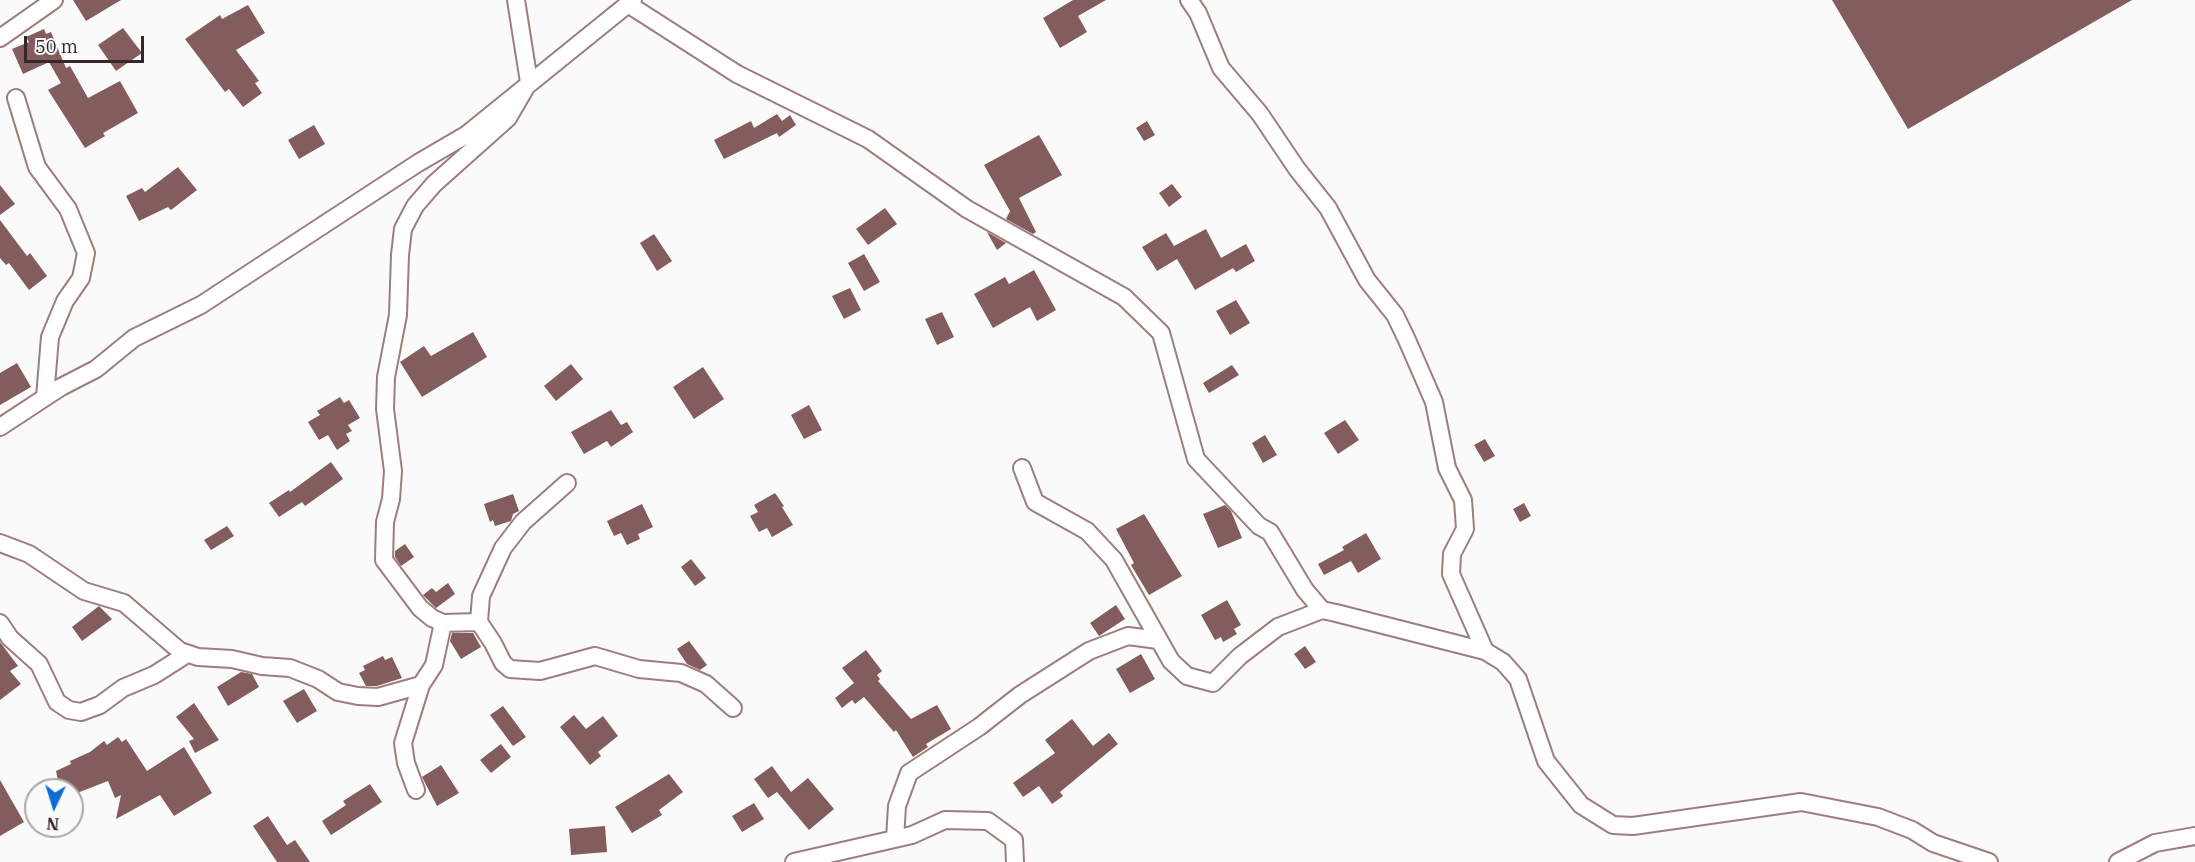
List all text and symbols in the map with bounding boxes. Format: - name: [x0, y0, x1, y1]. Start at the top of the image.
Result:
- scale bar: [27, 24, 147, 62]
- text: 50 m: [35, 35, 78, 58]
- north arrow: [24, 778, 84, 838]
- text: N: [46, 814, 60, 834]

